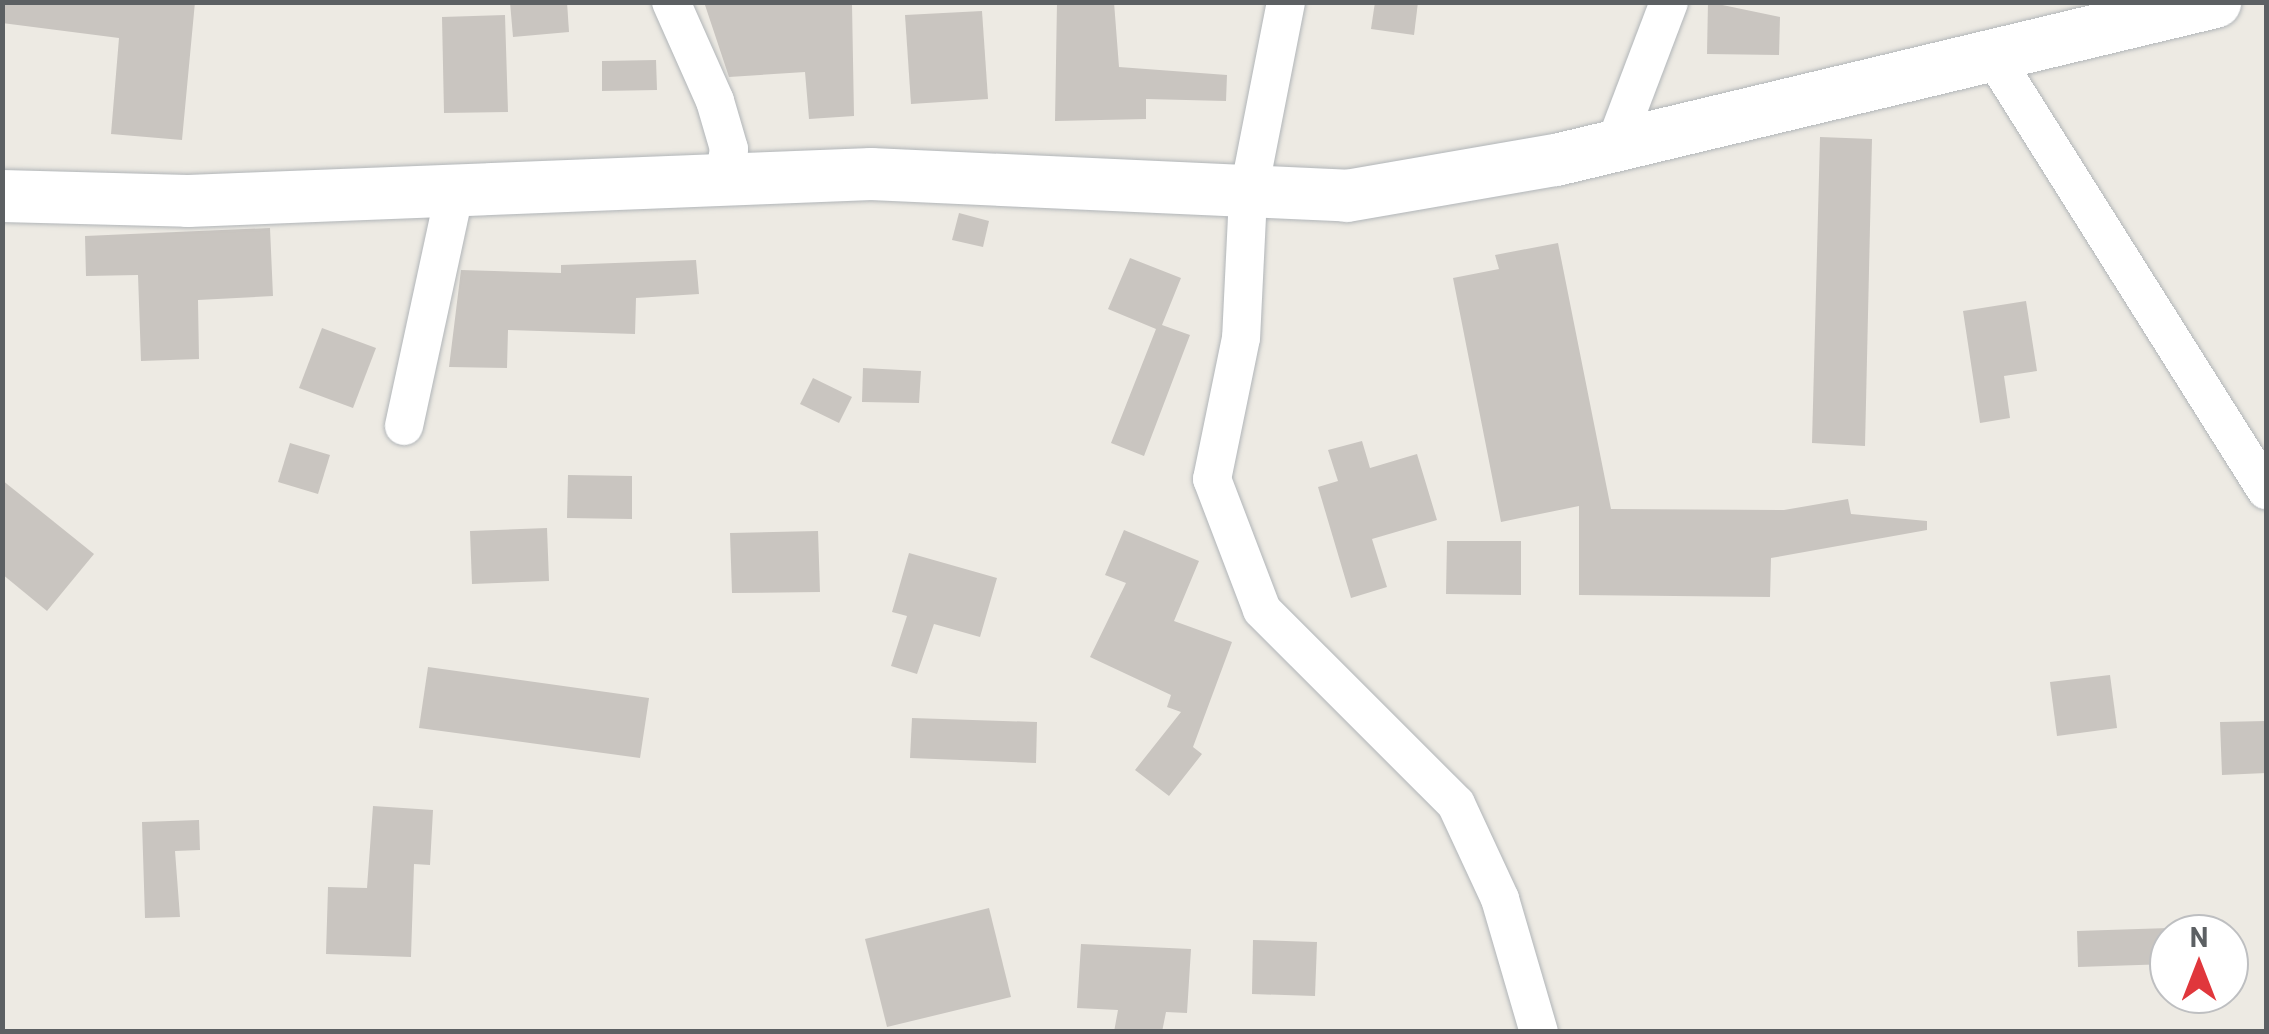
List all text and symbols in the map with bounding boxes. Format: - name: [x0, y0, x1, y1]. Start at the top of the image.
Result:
- north arrow: [2149, 914, 2249, 1014]
- text: N: [2190, 919, 2208, 953]

